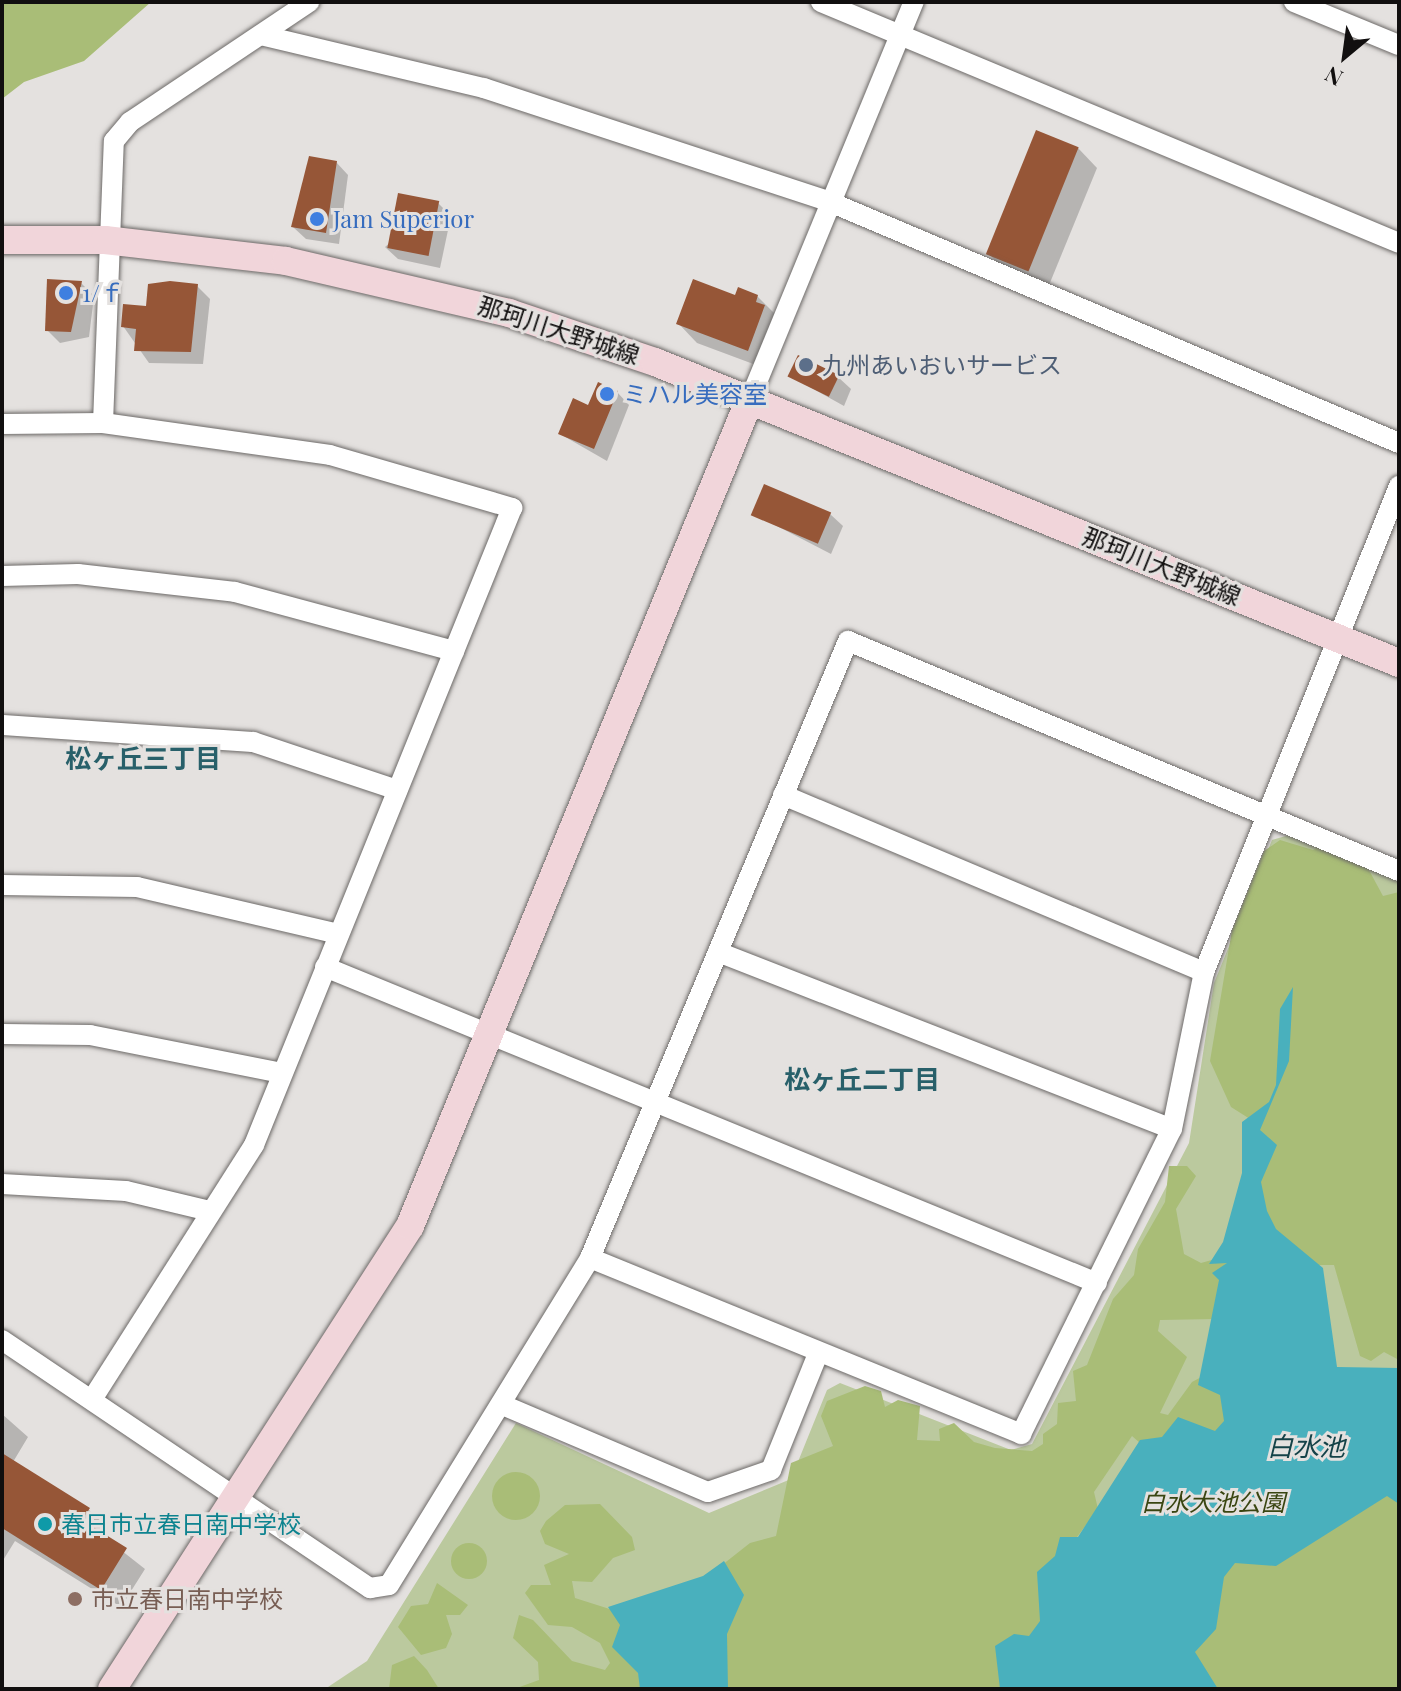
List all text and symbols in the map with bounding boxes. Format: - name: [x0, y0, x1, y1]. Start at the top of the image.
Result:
- north arrow: [1305, 16, 1385, 96]
- text: N: [1319, 60, 1348, 94]
- place label: Jam Superior: [333, 205, 474, 233]
- marker: Jam Superior: [308, 210, 326, 228]
- place label: 1/ｆ: [82, 279, 124, 307]
- marker: 1/ｆ: [57, 284, 75, 302]
- street label: 那珂川大野城線: [475, 290, 643, 370]
- place label: 九州あいおいサービス: [822, 351, 1062, 379]
- marker: 九州あいおいサービス: [797, 356, 815, 374]
- place label: ミハル美容室: [623, 380, 767, 408]
- marker: ミハル美容室: [598, 385, 616, 403]
- street label: 那珂川大野城線: [1079, 521, 1245, 611]
- district label: 松ヶ丘三丁目: [65, 742, 221, 774]
- district label: 松ヶ丘二丁目: [784, 1063, 940, 1095]
- water label: 白水池: [1267, 1430, 1345, 1462]
- park label: 白水大池公園: [1141, 1488, 1285, 1516]
- place label: 春日市立春日南中学校: [61, 1510, 301, 1538]
- marker: 春日市立春日南中学校: [36, 1515, 54, 1533]
- place label: 市立春日南中学校: [91, 1585, 283, 1613]
- marker: 市立春日南中学校: [66, 1590, 84, 1608]

